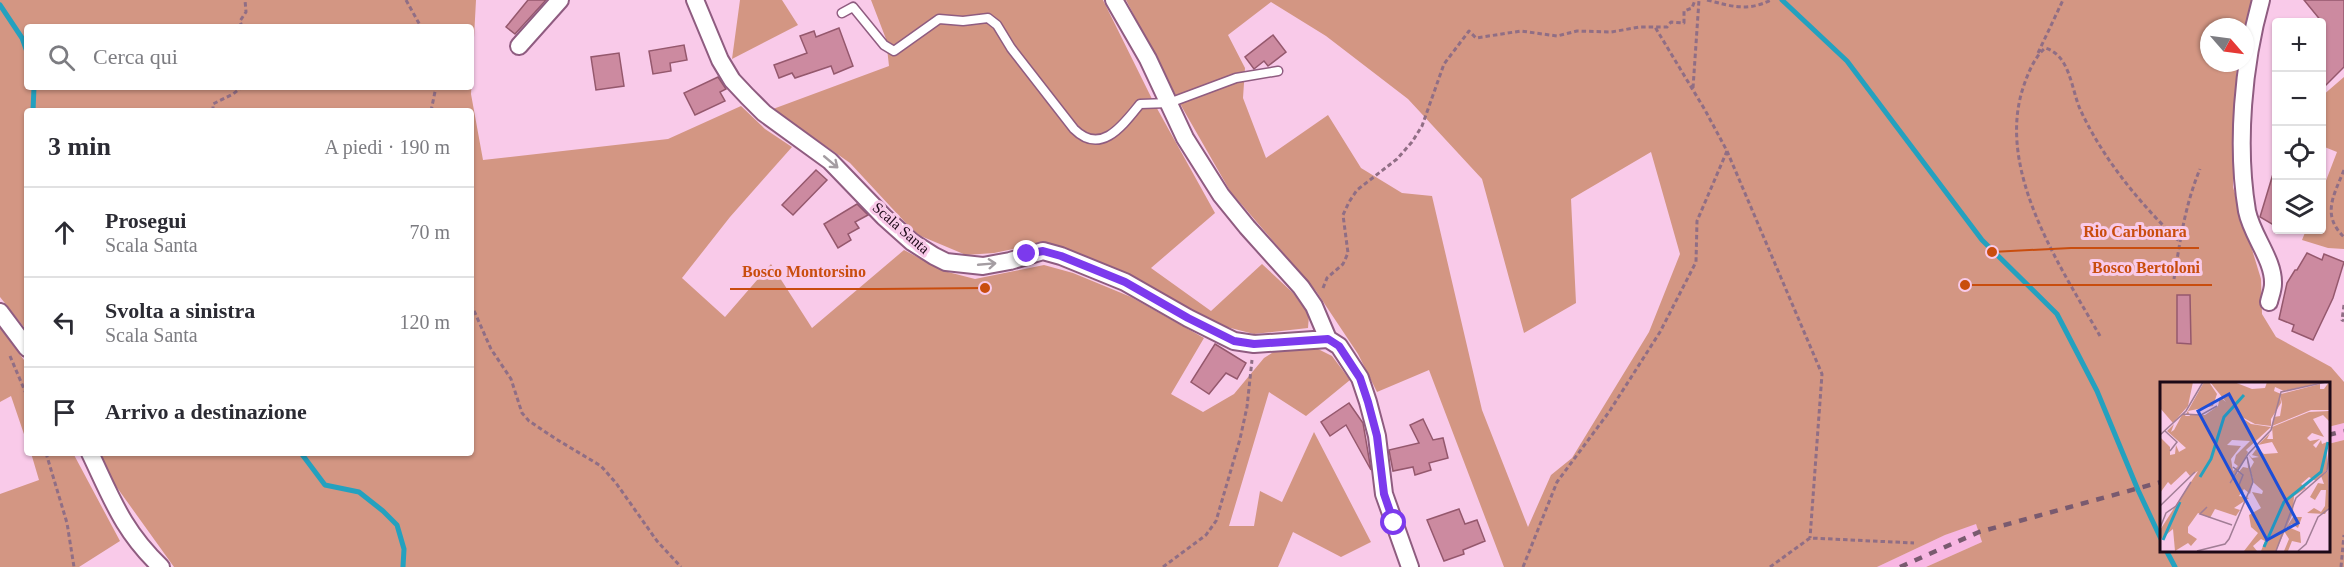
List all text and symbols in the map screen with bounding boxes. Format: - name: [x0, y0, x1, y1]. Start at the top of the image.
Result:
- north arrow: [2200, 18, 2254, 72]
- map controls: [2272, 18, 2326, 234]
- button: +: [2272, 18, 2326, 72]
- search box: [24, 24, 474, 90]
- icon: search: [45, 41, 78, 74]
- text: Cerca qui: [93, 44, 178, 69]
- button: −: [2272, 72, 2326, 126]
- button: locate: [2272, 126, 2326, 180]
- text: 3 min: [48, 132, 111, 161]
- text: A piedi · 190 m: [324, 136, 450, 158]
- one-way arrow: [823, 156, 839, 169]
- button: layers: [2272, 180, 2326, 234]
- street label: Scala Santa: [870, 199, 933, 257]
- text: Prosegui: [105, 208, 186, 233]
- callout: Rio Carbonara: [2071, 214, 2199, 248]
- icon: ahead: [48, 216, 81, 249]
- text: 70 m: [409, 221, 450, 243]
- text: Rio Carbonara: [2083, 223, 2187, 240]
- text: Scala Santa: [105, 234, 198, 256]
- route end: [1013, 240, 1039, 266]
- callout: Bosco Bertoloni: [2080, 251, 2212, 285]
- callout: Bosco Montorsino: [730, 255, 878, 289]
- one-way arrow: [977, 259, 997, 270]
- text: Bosco Bertoloni: [2092, 259, 2201, 276]
- text: Bosco Montorsino: [742, 263, 866, 280]
- text: Svolta a sinistra: [105, 298, 255, 323]
- icon: left: [48, 306, 81, 339]
- text: 120 m: [399, 311, 450, 333]
- text: Scala Santa: [105, 324, 198, 346]
- inset map: [2160, 382, 2329, 552]
- icon: arrive: [48, 396, 81, 429]
- text: Arrivo a destinazione: [105, 399, 307, 424]
- route start: [1380, 509, 1406, 535]

